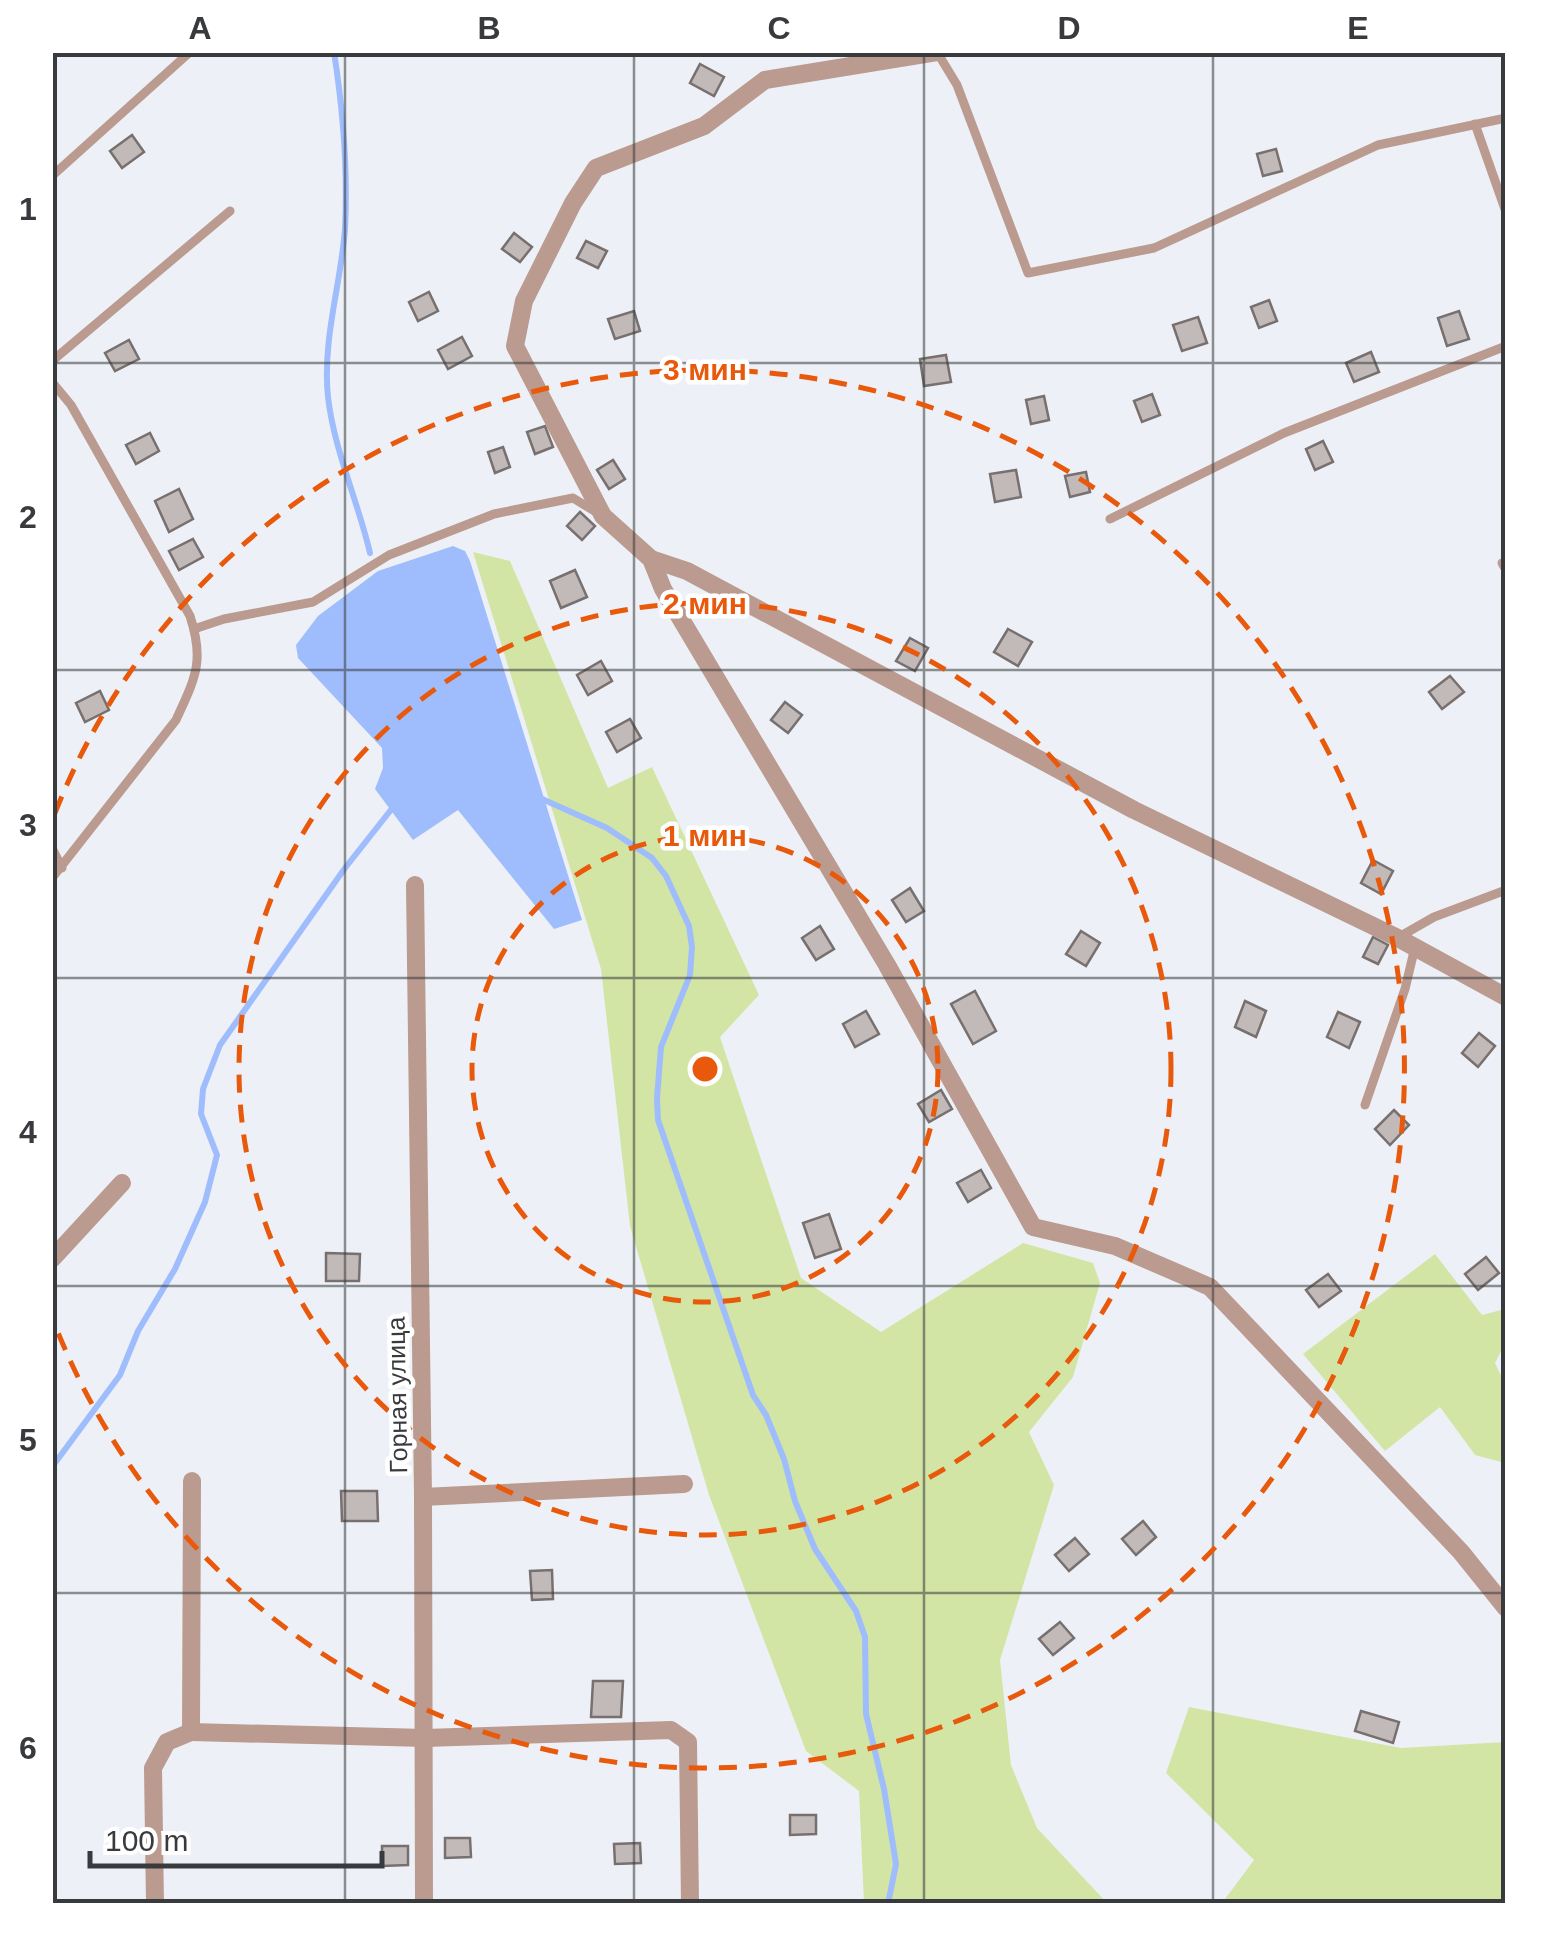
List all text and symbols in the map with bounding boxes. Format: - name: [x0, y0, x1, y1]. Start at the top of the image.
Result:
- text: A: [188, 10, 212, 46]
- text: B: [477, 10, 501, 46]
- text: C: [767, 10, 791, 46]
- text: D: [1057, 10, 1081, 46]
- text: E: [1347, 10, 1369, 46]
- text: 1: [19, 191, 37, 227]
- text: 3 мин: [663, 353, 747, 386]
- text: 2: [19, 499, 37, 535]
- text: 2 мин: [663, 587, 747, 620]
- text: 3: [19, 807, 37, 843]
- text: 1 мин: [663, 819, 747, 852]
- centre of rings: [687, 1051, 723, 1087]
- text: 4: [19, 1114, 37, 1150]
- street label: Горная улица: [382, 1316, 412, 1474]
- text: 5: [19, 1422, 37, 1458]
- text: 6: [19, 1730, 37, 1766]
- scale bar: [90, 1806, 382, 1868]
- text: 100 m: [105, 1824, 188, 1857]

